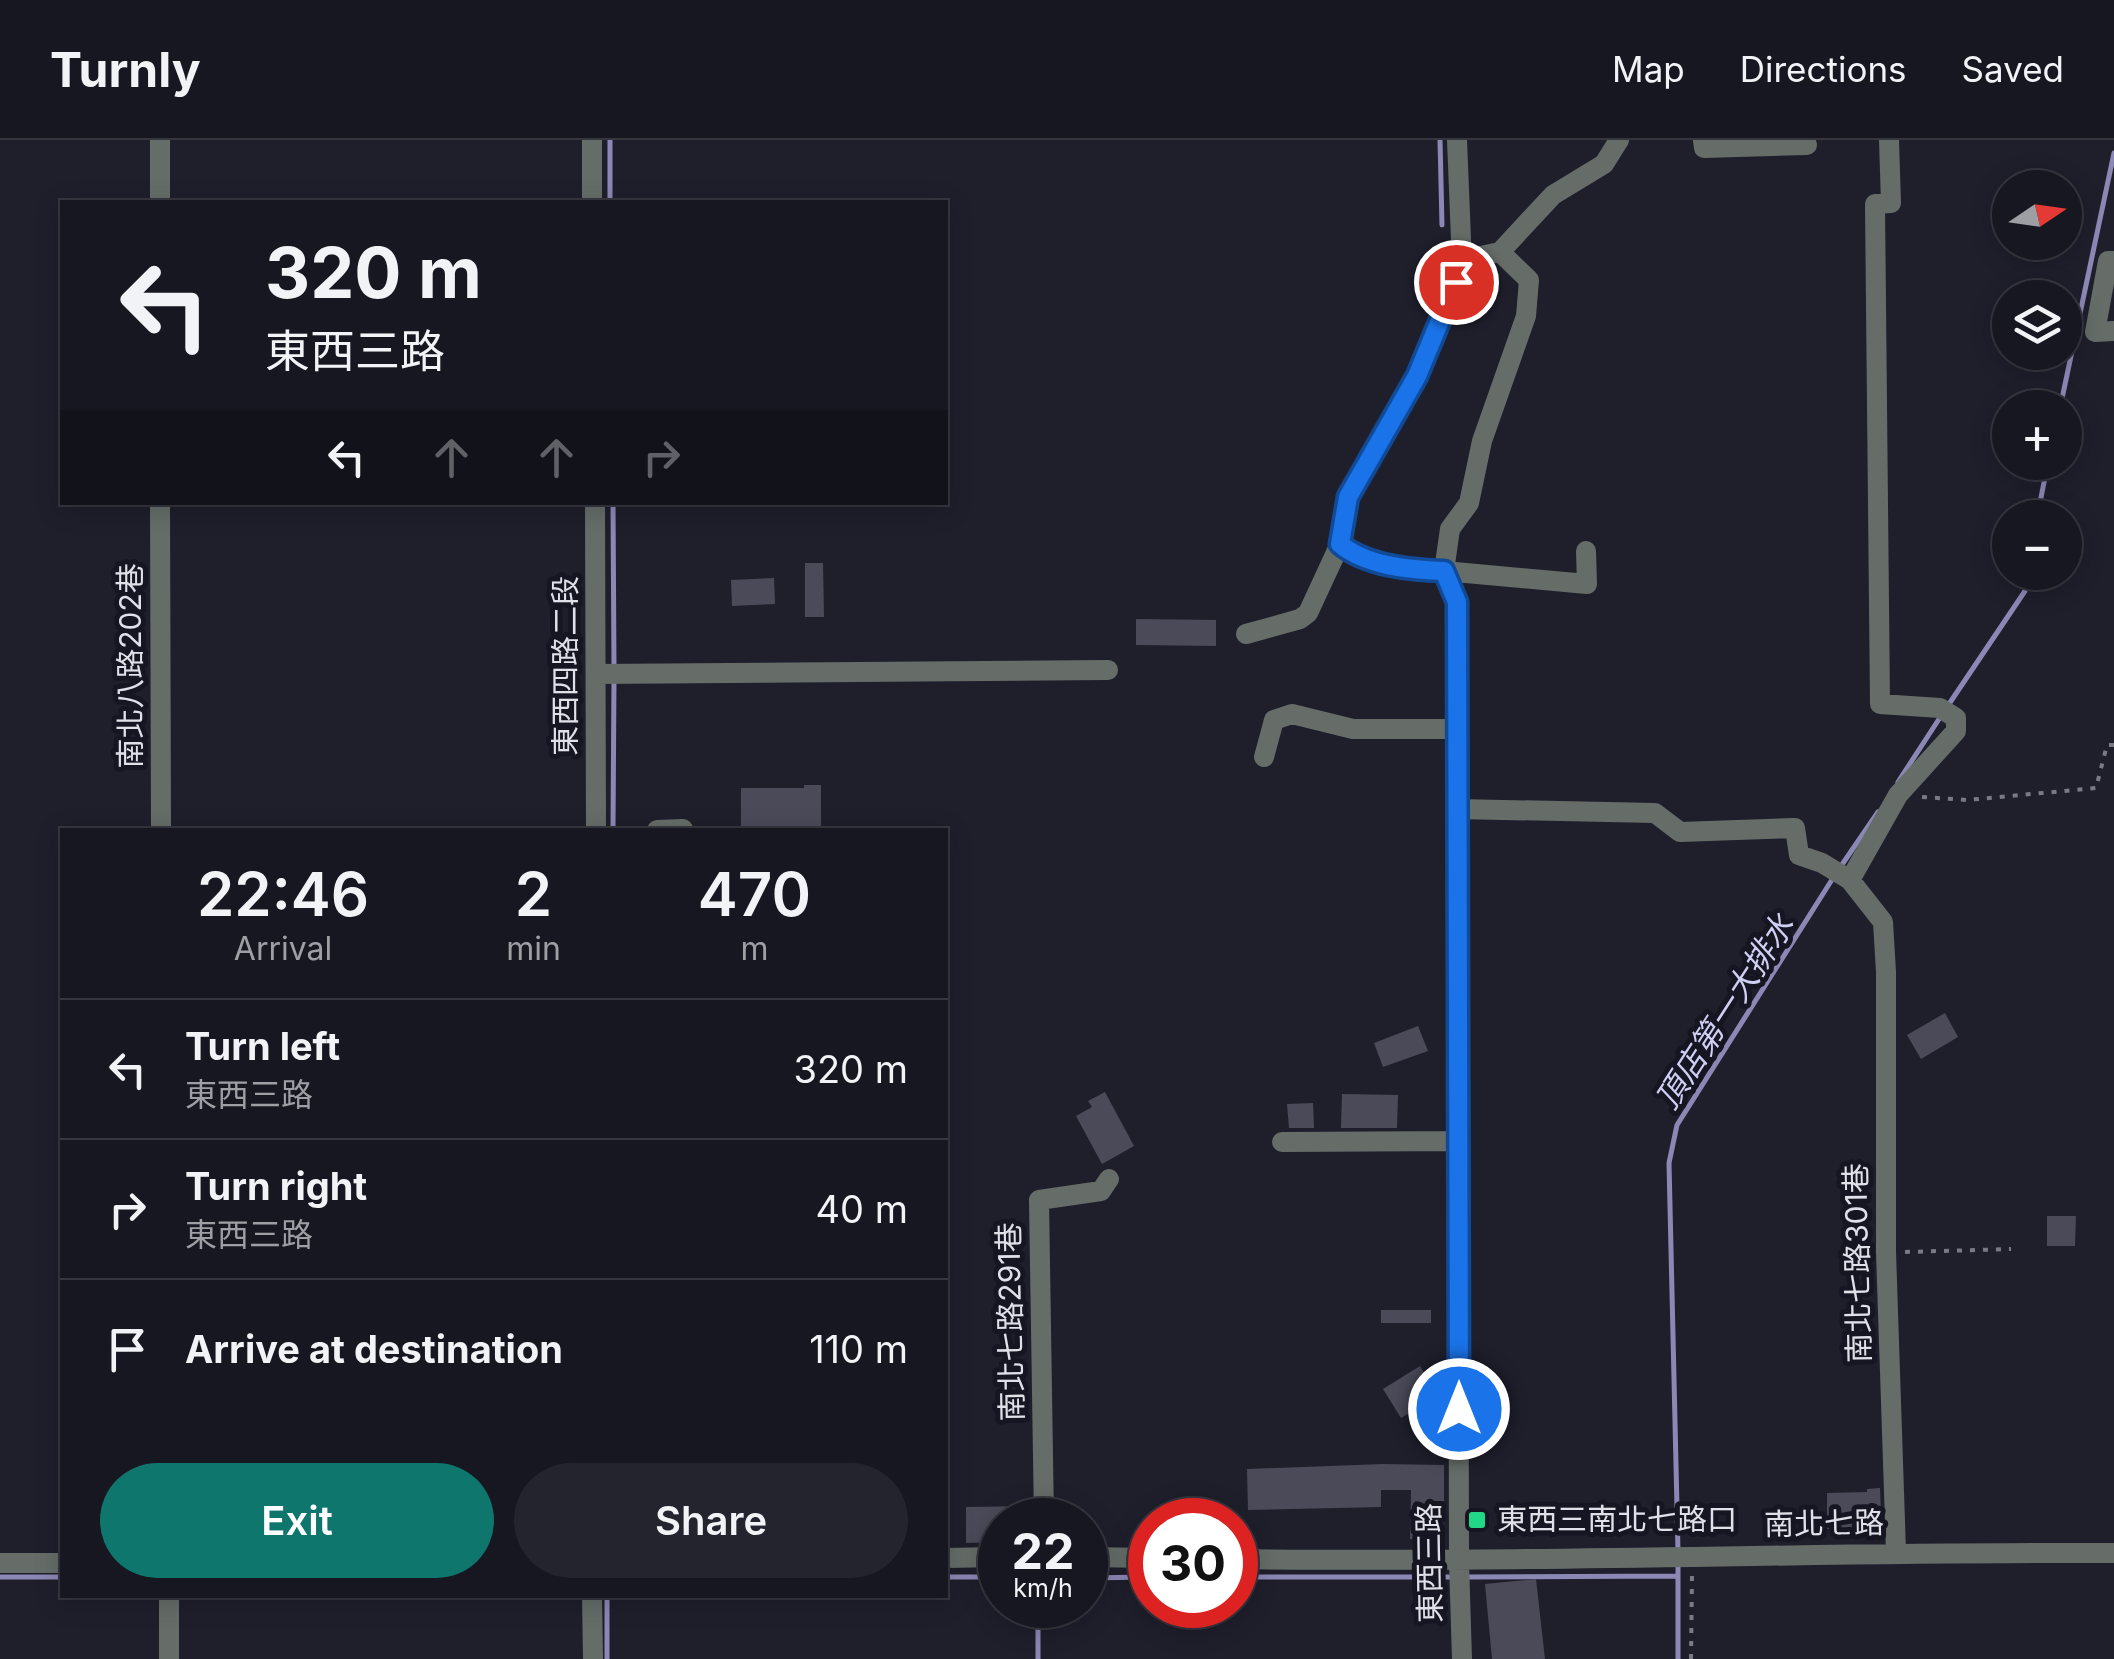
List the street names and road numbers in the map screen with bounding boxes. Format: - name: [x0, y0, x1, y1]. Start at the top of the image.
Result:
- street label: 南北八路202巷: [112, 563, 148, 769]
- street label: 東西四路二段: [547, 576, 583, 756]
- street label: 南北七路301巷: [1837, 1163, 1877, 1363]
- street label: 南北七路291巷: [990, 1222, 1030, 1422]
- street label: 東西三路: [1410, 1503, 1448, 1623]
- street label: 南北七路: [1764, 1504, 1884, 1542]

